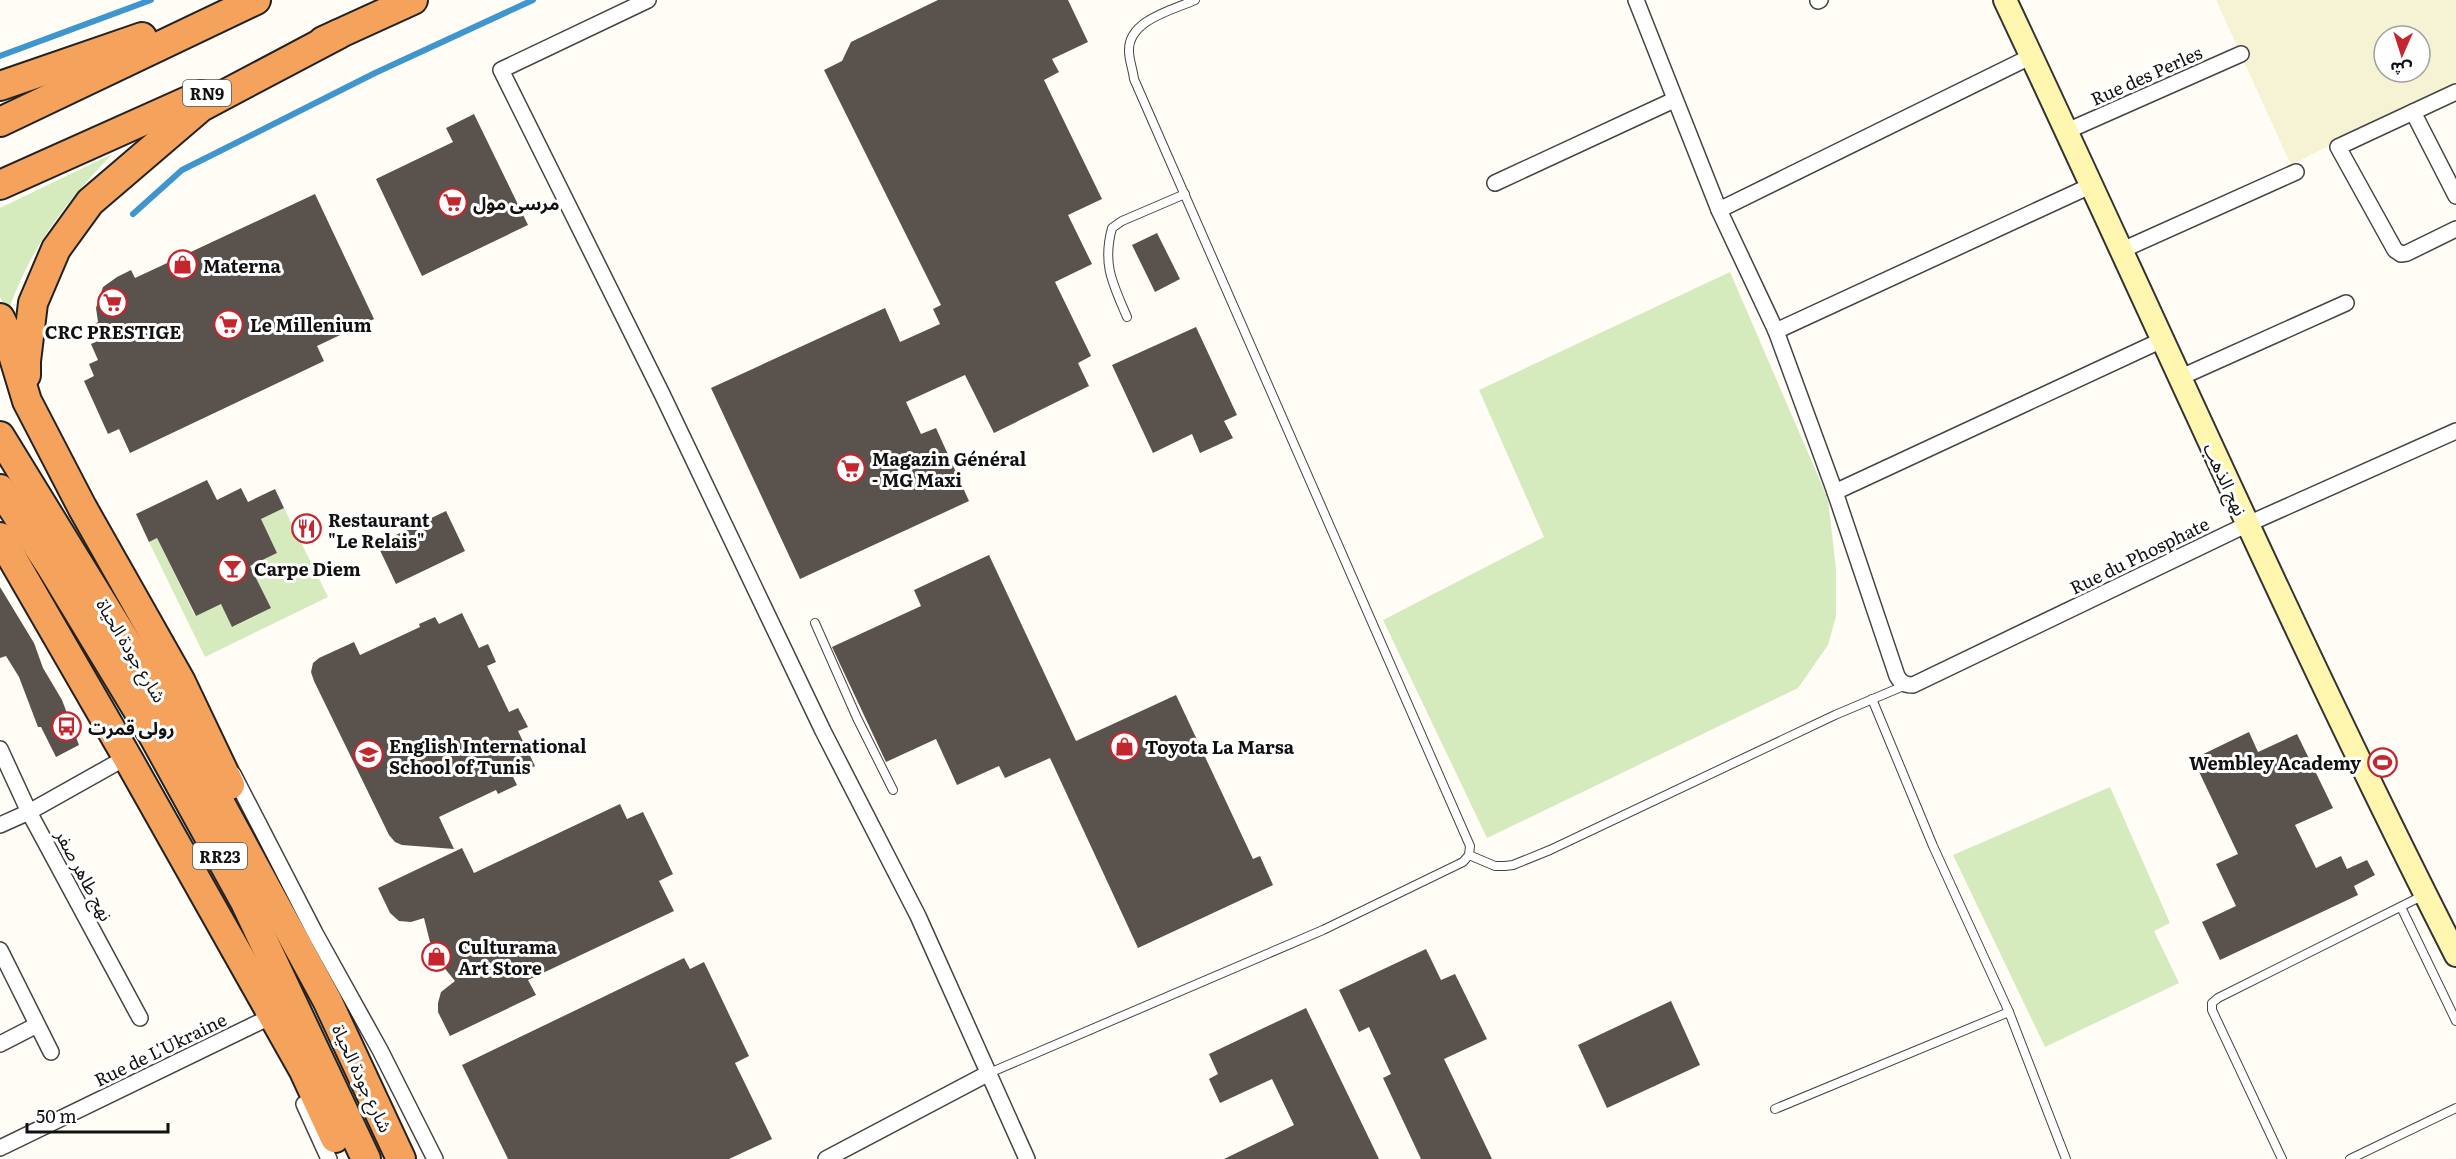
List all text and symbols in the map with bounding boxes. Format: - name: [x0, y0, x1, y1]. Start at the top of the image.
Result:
- north arrow: [2372, 24, 2432, 84]
- street label: Rue des Perles: [2086, 38, 2206, 112]
- text: ش: [2390, 57, 2413, 83]
- road number: RN9: [183, 80, 231, 106]
- supermarket icon: مرسى مول: [436, 186, 468, 218]
- place label: مرسى مول: [473, 189, 559, 216]
- shop icon: Materna: [166, 249, 198, 281]
- place label: Materna: [203, 252, 281, 279]
- supermarket icon: CRC PRESTIGE: [97, 286, 129, 318]
- supermarket icon: Le Millenium: [213, 308, 245, 340]
- place label: Le Millenium: [250, 311, 372, 338]
- place label: CRC PRESTIGE: [45, 318, 181, 345]
- street label: نهج الذهب: [2196, 438, 2255, 520]
- place label: Magazin Général - MG Maxi: [872, 445, 1027, 493]
- supermarket icon: Magazin Général - MG Maxi: [835, 452, 867, 484]
- place label: Restaurant "Le Relais": [328, 506, 430, 554]
- street label: Rue du Phosphate: [2065, 510, 2213, 600]
- restaurant icon: Restaurant "Le Relais": [291, 513, 323, 545]
- bar icon: Carpe Diem: [217, 552, 249, 584]
- place label: Carpe Diem: [254, 555, 361, 582]
- street label: شارع جودة الحياة: [89, 593, 174, 708]
- bus stop icon: رولى قمرت: [51, 711, 83, 743]
- place label: رولى قمرت: [88, 714, 175, 741]
- shop icon: Toyota La Marsa: [1108, 730, 1140, 762]
- place label: English International School of Tunis: [389, 732, 587, 780]
- place label: Toyota La Marsa: [1145, 733, 1295, 760]
- school or university icon: English International School of Tunis: [352, 739, 384, 771]
- sports icon: Wembley Academy: [2366, 746, 2398, 778]
- place label: Wembley Academy: [2189, 749, 2361, 776]
- street label: نهج طاهر صفر: [48, 824, 120, 926]
- road number: RR23: [193, 843, 247, 869]
- place label: Culturama Art Store: [458, 933, 558, 981]
- shop icon: Culturama Art Store: [421, 940, 453, 972]
- street label: Rue de L'Ukraine: [89, 1005, 231, 1093]
- street label: شارع جودة الحياة: [324, 1019, 400, 1138]
- scale bar: [27, 1096, 168, 1134]
- text: 50 m: [36, 1102, 77, 1129]

